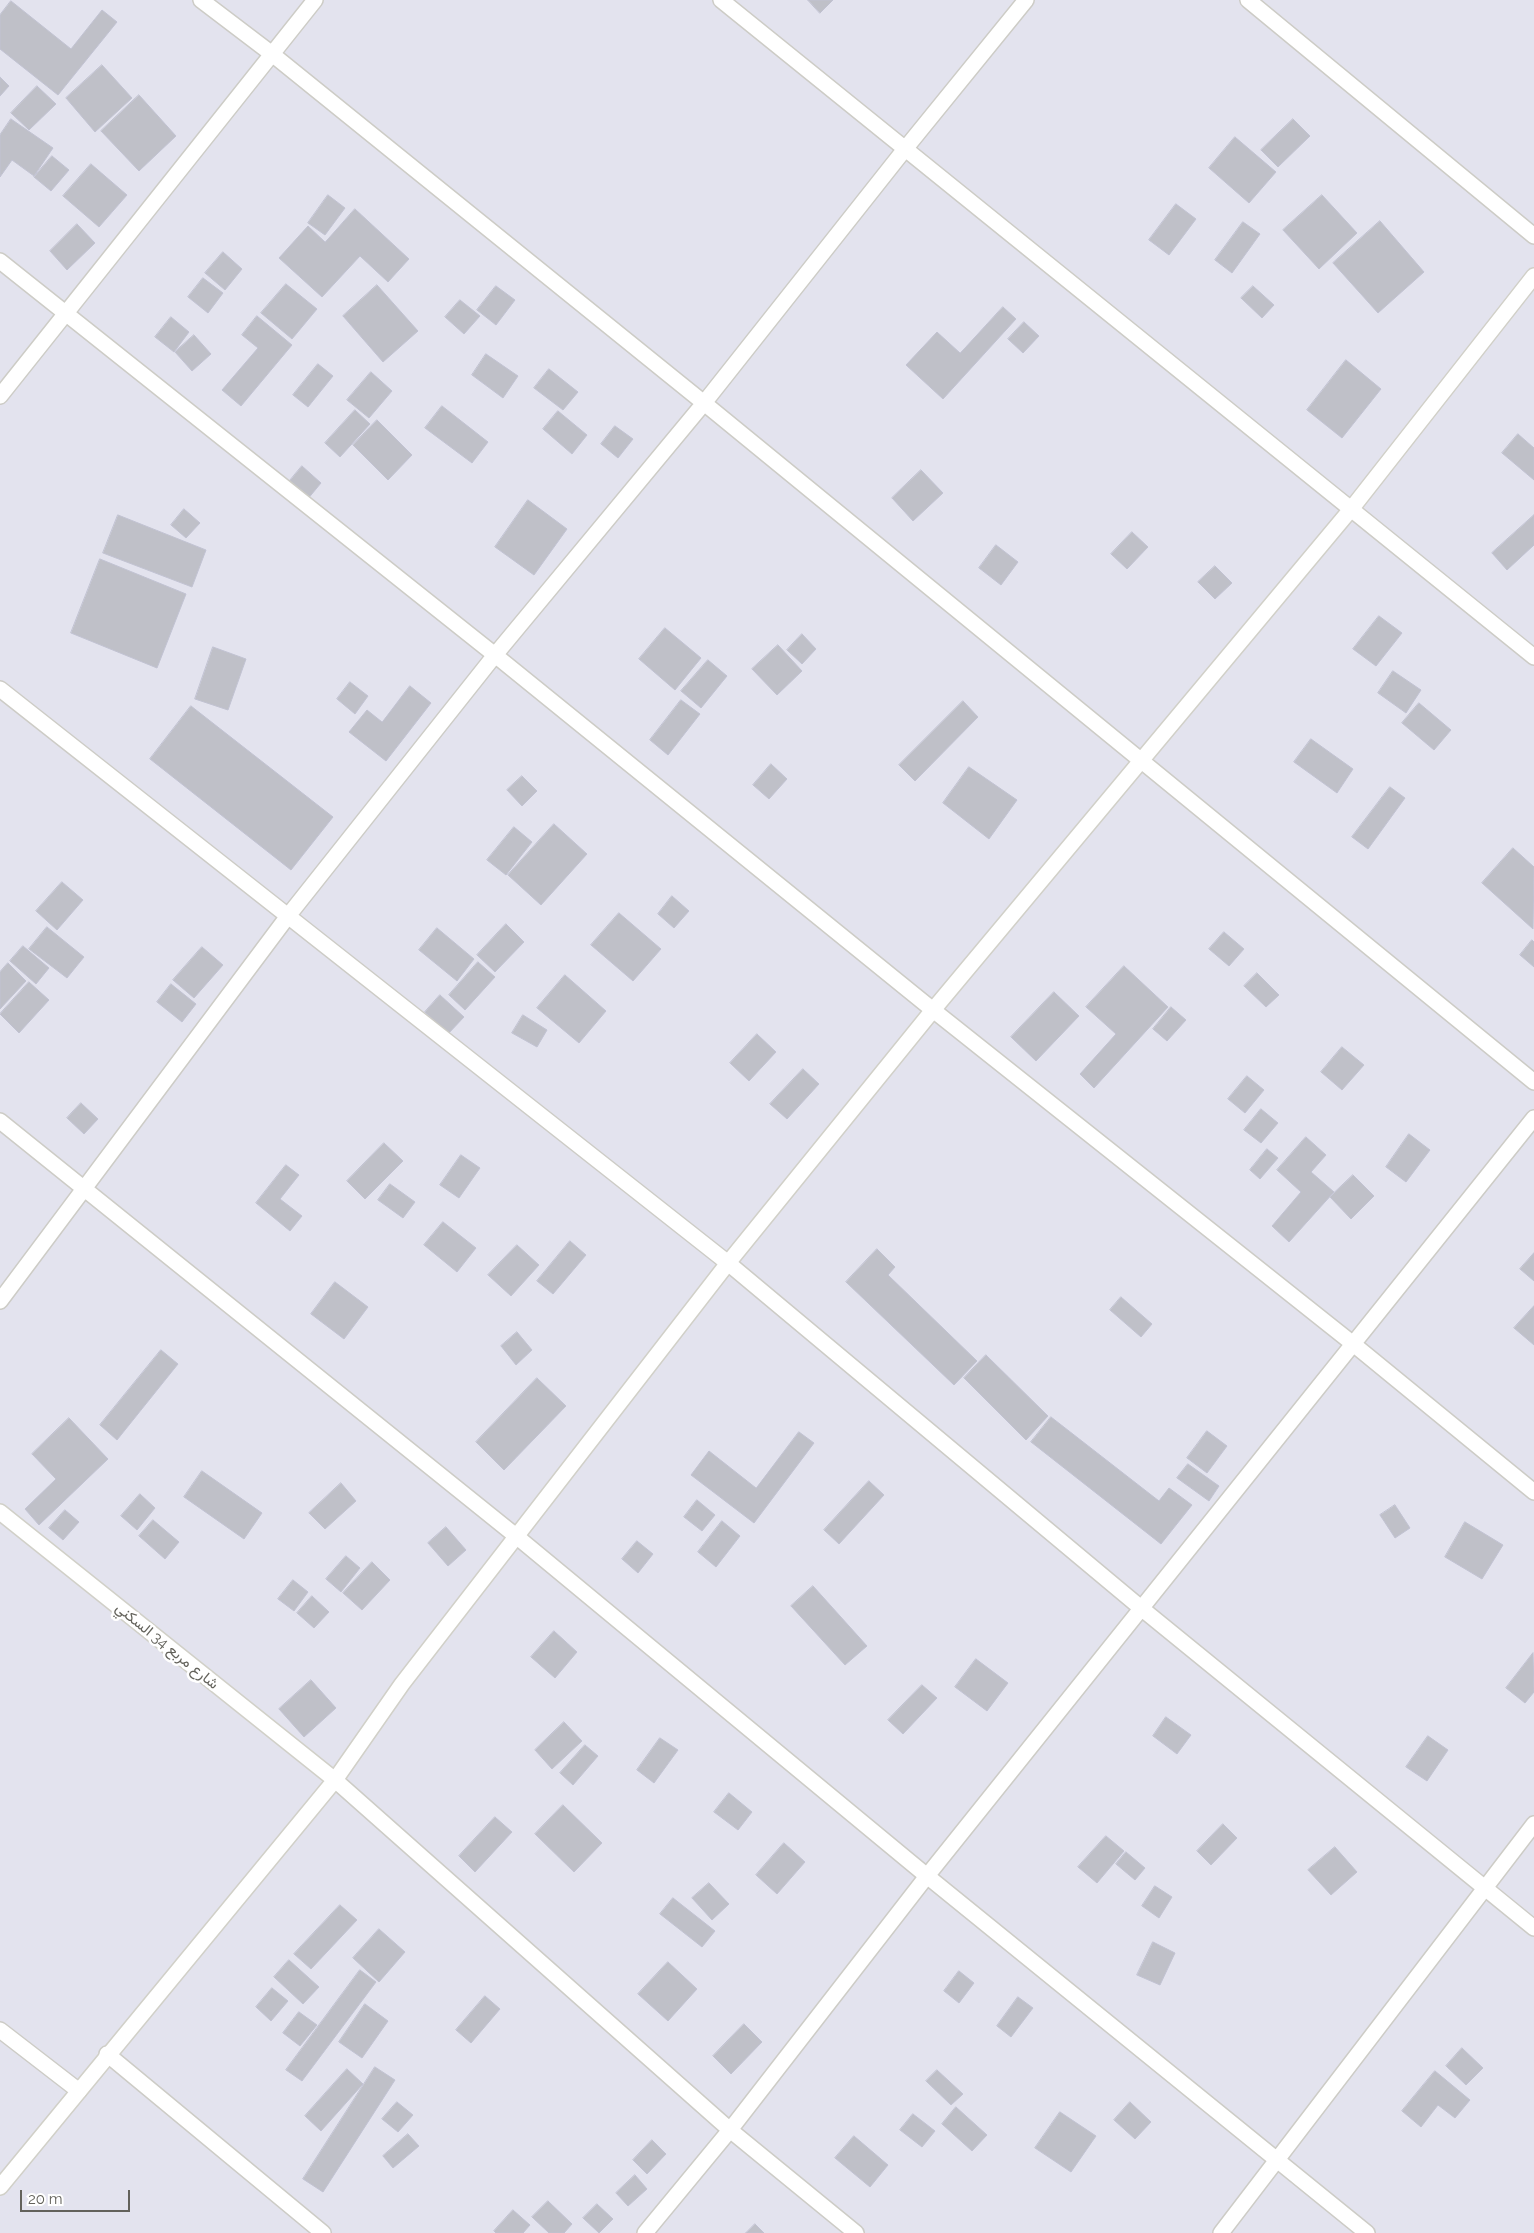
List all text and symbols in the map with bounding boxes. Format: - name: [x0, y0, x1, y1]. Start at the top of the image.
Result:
- street label: شارع مربع 34 السكني: [112, 1599, 222, 1693]
- scale bar: [22, 2180, 132, 2212]
- text: 20 m: [28, 2190, 63, 2208]

